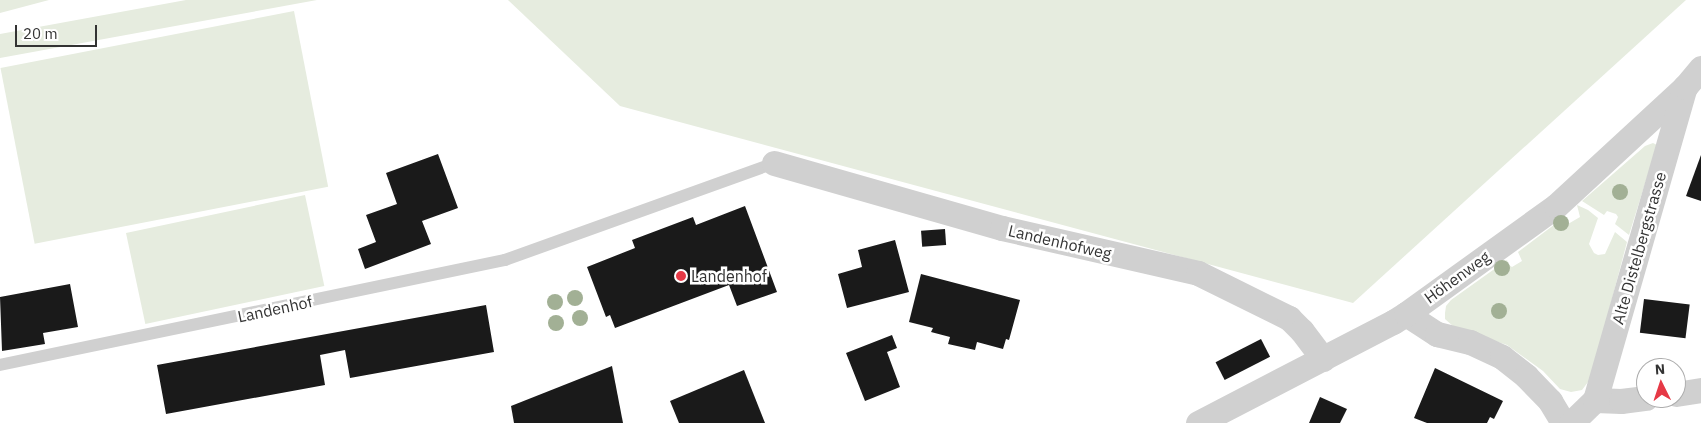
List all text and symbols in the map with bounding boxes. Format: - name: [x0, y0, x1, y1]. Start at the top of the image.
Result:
- scale bar: [18, 15, 100, 47]
- text: 20 m: [23, 24, 58, 43]
- street label: Alte Distelbergstrasse: [1608, 170, 1670, 326]
- street label: Landenhofweg: [1007, 221, 1113, 263]
- street label: Höhenweg: [1420, 247, 1494, 307]
- place label: Landenhof: [691, 266, 767, 286]
- marker: Landenhof: [675, 270, 687, 282]
- street label: Landenhof: [236, 292, 314, 326]
- north arrow: [1636, 358, 1686, 408]
- text: N: [1654, 360, 1666, 378]

